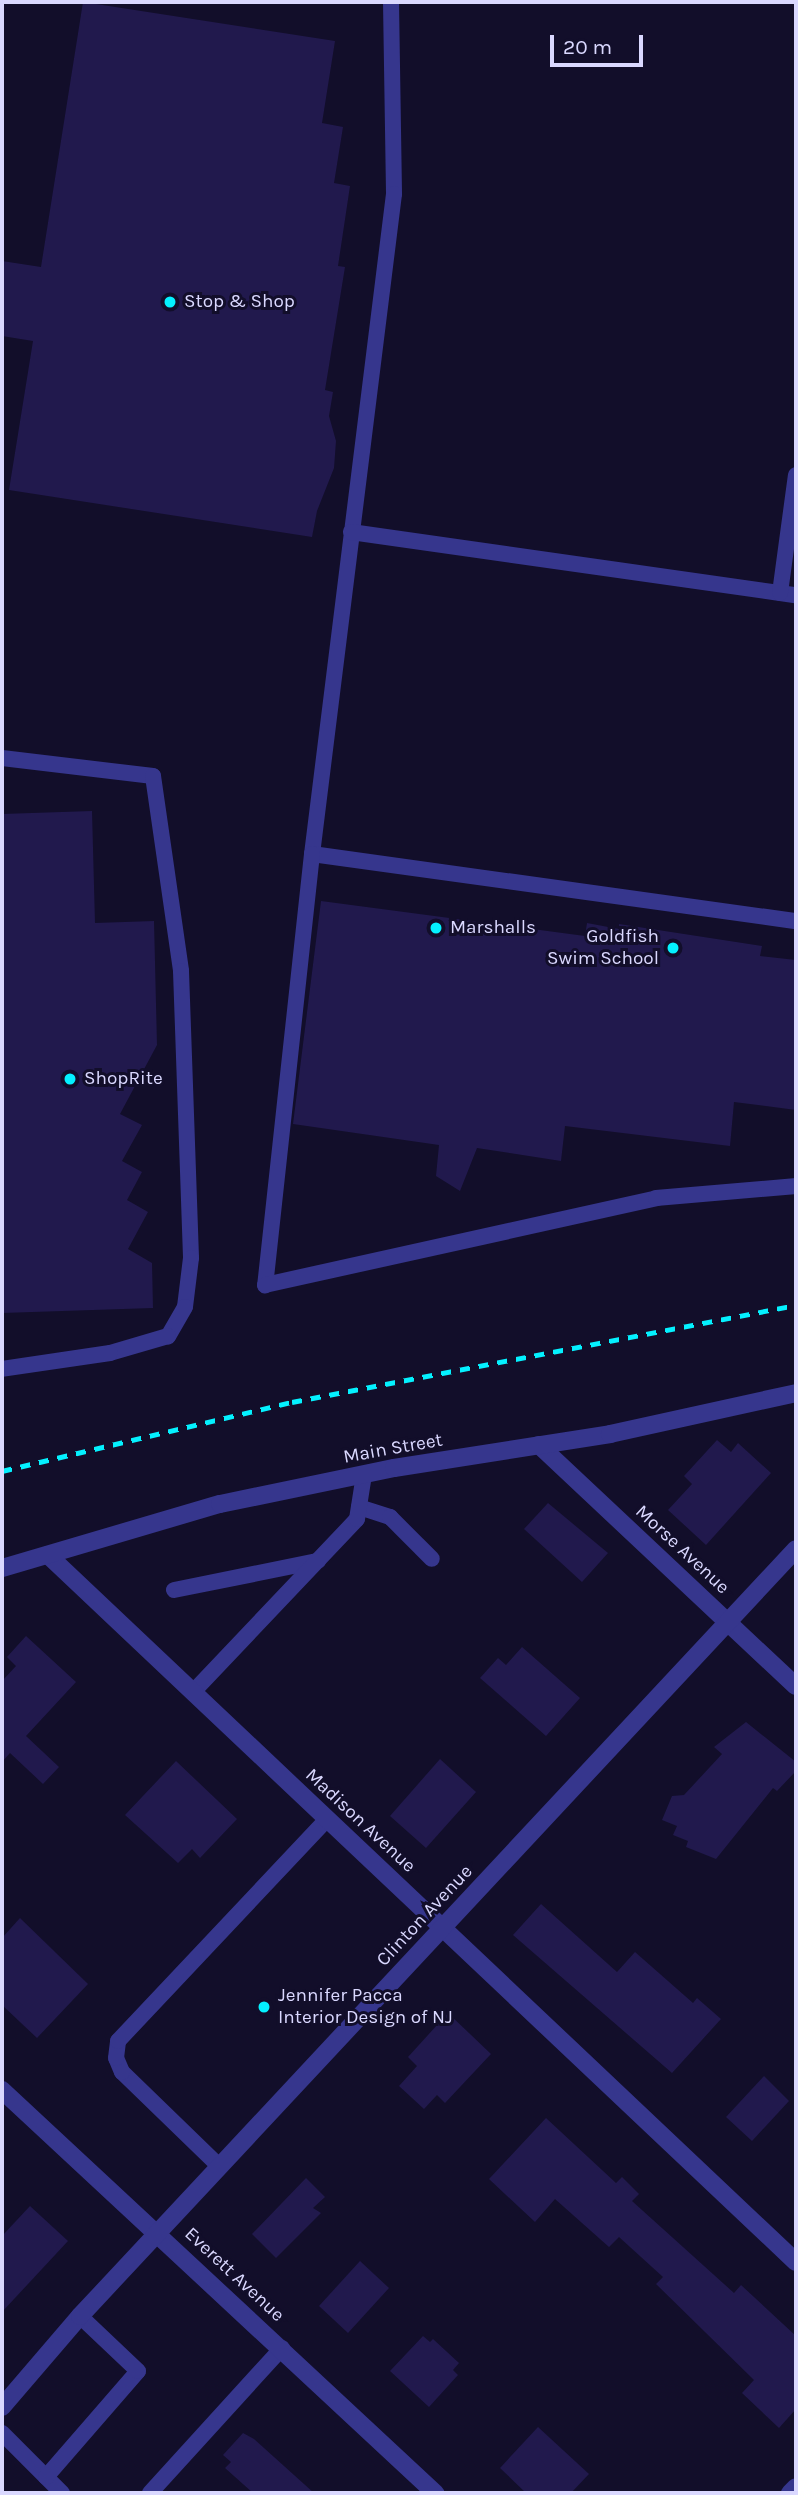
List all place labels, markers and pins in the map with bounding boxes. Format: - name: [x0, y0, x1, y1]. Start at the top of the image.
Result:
- place label: Stop & Shop: [184, 291, 295, 313]
- marker: Stop & Shop: [162, 294, 178, 310]
- place label: Marshalls: [450, 917, 536, 939]
- marker: Marshalls: [428, 920, 444, 936]
- place label: Goldfish Swim School: [547, 926, 659, 970]
- marker: Goldfish Swim School: [665, 940, 681, 956]
- place label: ShopRite: [84, 1068, 163, 1090]
- marker: ShopRite: [62, 1071, 78, 1087]
- place label: Jennifer Pacca Interior Design of NJ: [278, 1985, 453, 2029]
- marker: Jennifer Pacca Interior Design of NJ: [256, 1999, 272, 2015]

